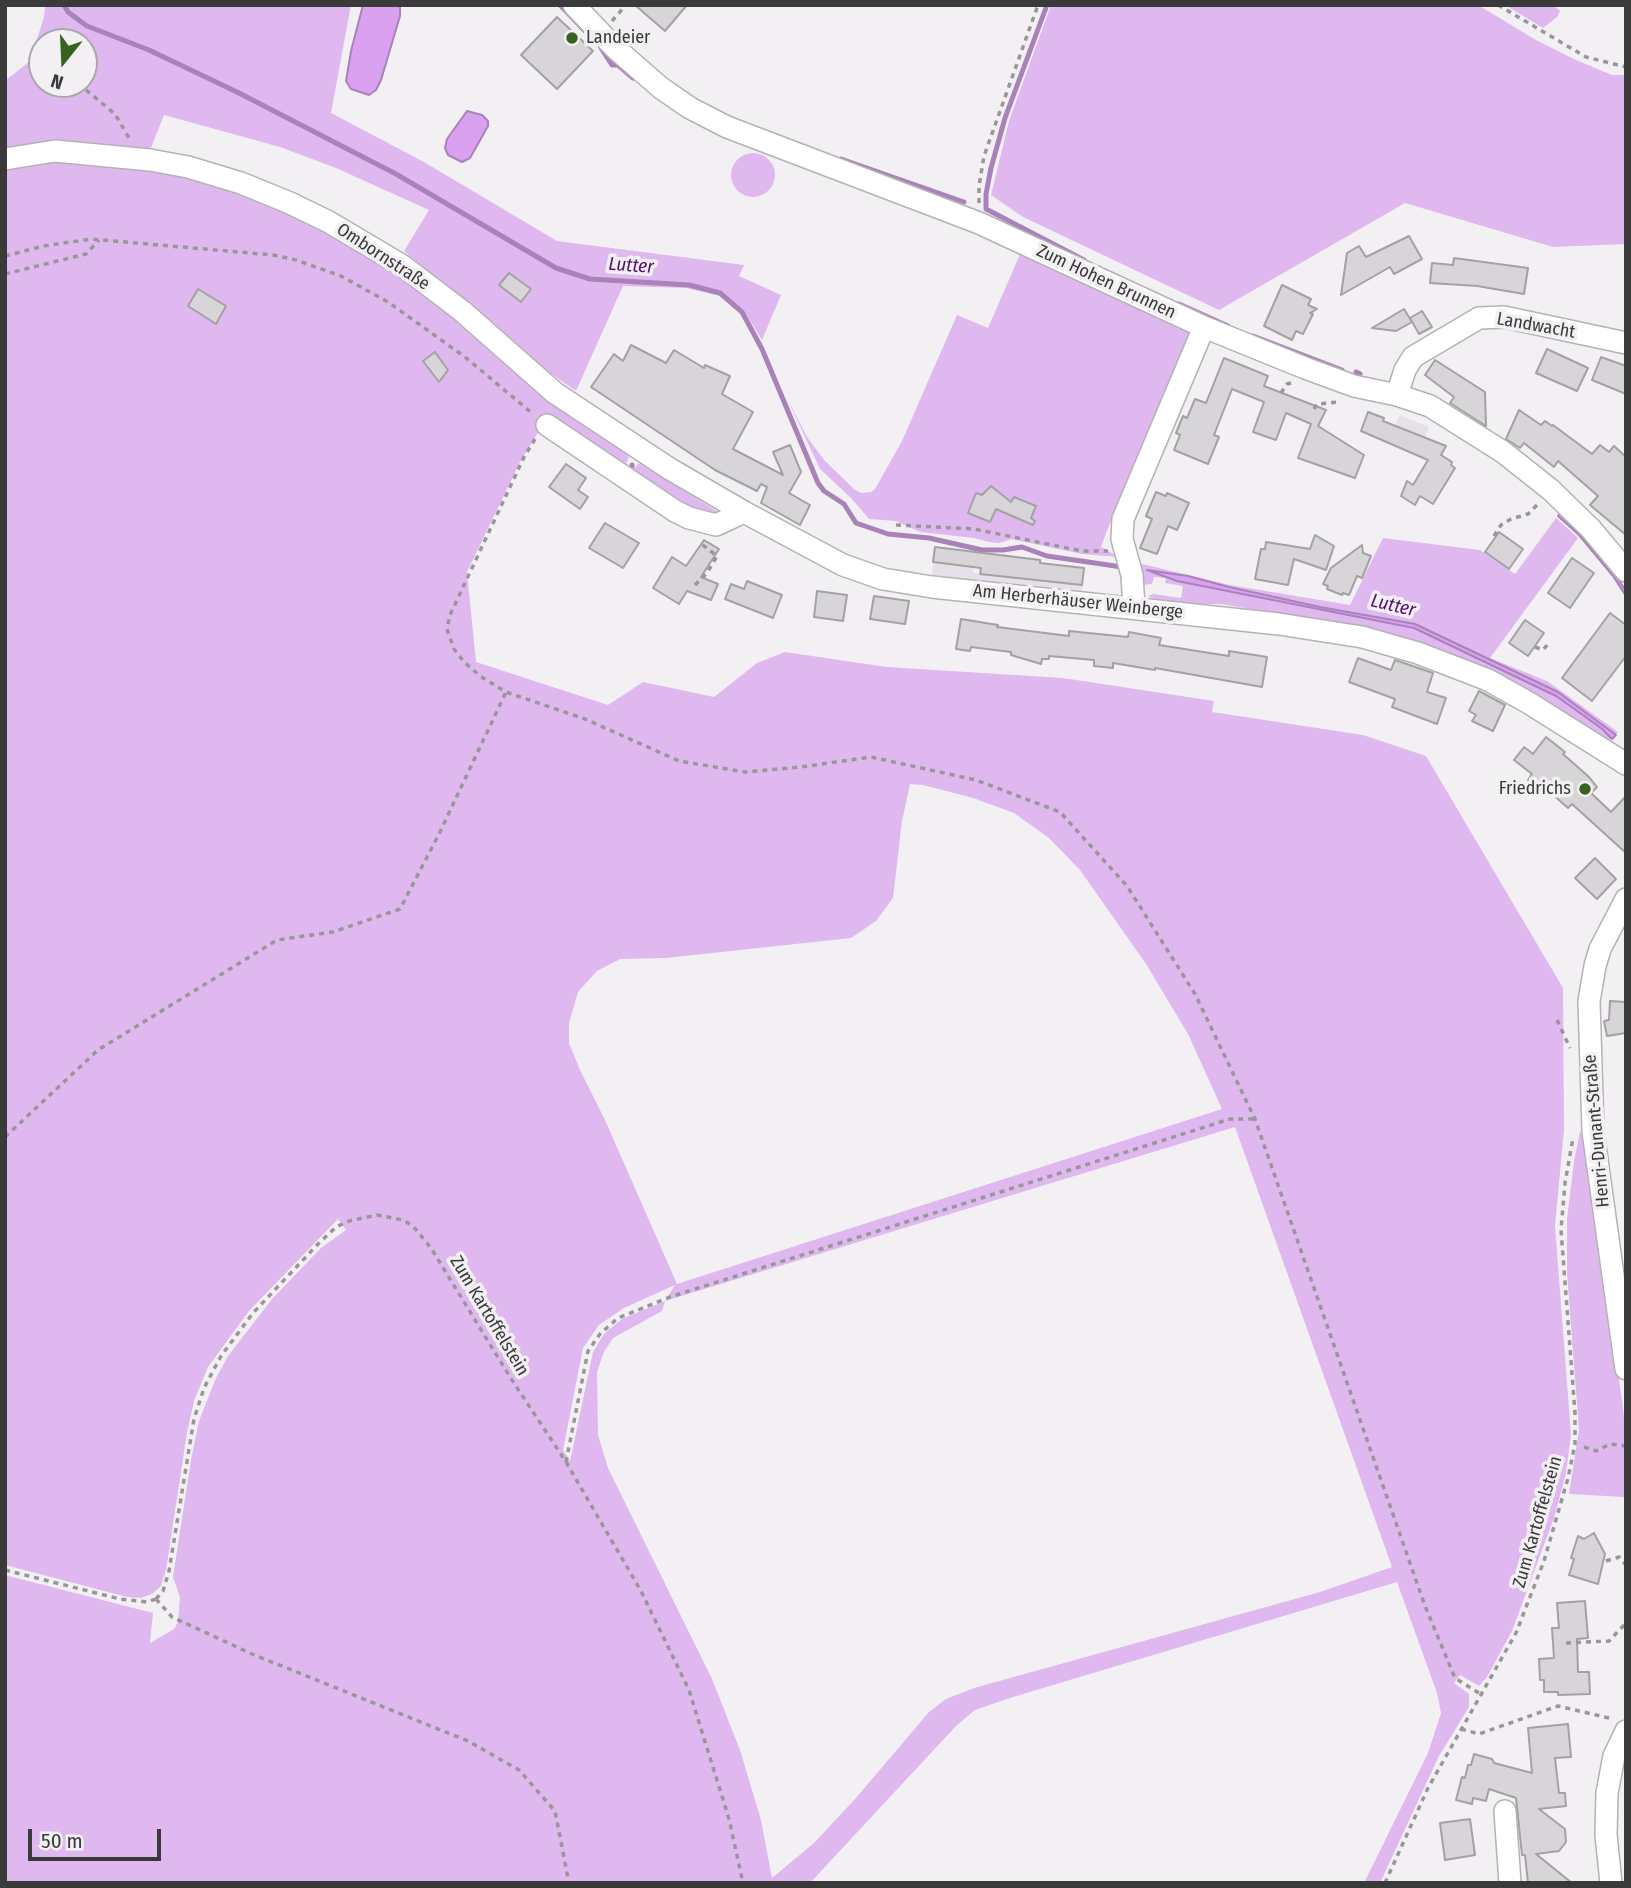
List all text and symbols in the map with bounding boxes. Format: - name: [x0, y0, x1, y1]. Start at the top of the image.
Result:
- place label: Landeier: [586, 27, 650, 49]
- north arrow: [28, 28, 98, 98]
- marker: Landeier: [564, 30, 580, 46]
- text: N: [48, 69, 66, 94]
- street label: Ombornstraße: [332, 219, 434, 295]
- street label: Zum Hohen Brunnen: [1033, 240, 1179, 324]
- water label: Lutter: [608, 253, 654, 279]
- street label: Landwacht: [1495, 308, 1577, 344]
- street label: Am Herberhäuser Weinberge: [972, 580, 1184, 624]
- water label: Lutter: [1368, 590, 1418, 622]
- place label: Friedrichs: [1499, 778, 1571, 800]
- marker: Friedrichs: [1577, 781, 1593, 797]
- street label: Henri-Dunant-Straße: [1580, 1054, 1614, 1208]
- street label: Zum Kartoffelstein: [445, 1252, 533, 1380]
- street label: Zum Kartoffelstein: [1509, 1454, 1567, 1590]
- scale bar: [32, 1814, 164, 1858]
- text: 50 m: [41, 1828, 83, 1854]

